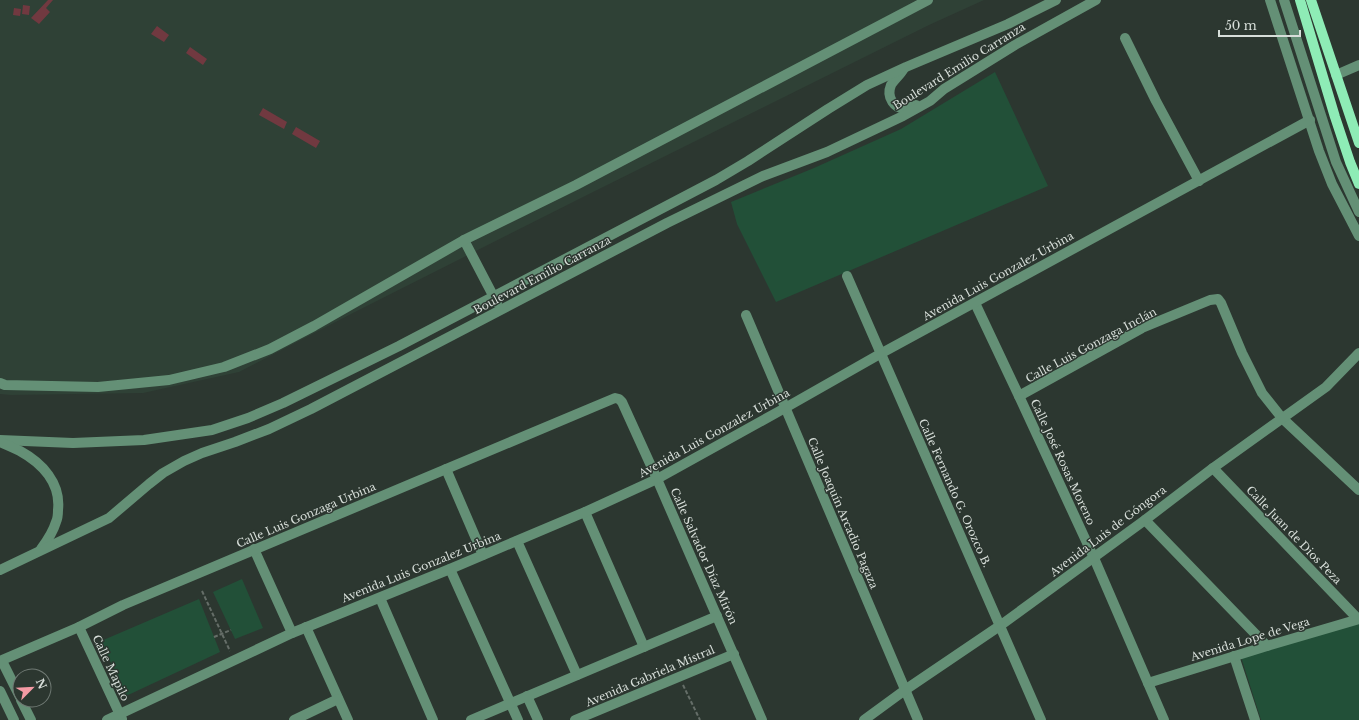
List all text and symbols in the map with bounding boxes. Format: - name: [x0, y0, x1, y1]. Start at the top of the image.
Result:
- scale bar: [1219, 12, 1300, 38]
- text: 50 m: [1225, 18, 1257, 33]
- street label: Boulevard Emilio Carranza: [890, 19, 1029, 113]
- street label: Avenida Luis Gonzalez Urbina: [919, 228, 1077, 324]
- street label: Boulevard Emilio Carranza: [471, 232, 614, 317]
- street label: Calle Luis Gonzaga Inclán: [1023, 304, 1159, 386]
- street label: Avenida Luis Gonzalez Urbina: [635, 385, 793, 481]
- street label: Calle José Rosas Moreno: [1028, 397, 1098, 527]
- street label: Calle Fernando G. Orozco B.: [916, 417, 994, 569]
- street label: Calle Joaquín Arcadio Pagaza: [805, 435, 882, 592]
- street label: Calle Luis Gonzaga Urbina: [234, 479, 379, 551]
- street label: Avenida Luis de Góngora: [1046, 482, 1170, 580]
- street label: Calle Juan de Dios Peza: [1243, 483, 1345, 588]
- street label: Calle Salvador Díaz Mirón: [667, 485, 741, 627]
- street label: Avenida Luis Gonzalez Urbina: [338, 528, 504, 606]
- street label: Avenida Lope de Vega: [1188, 614, 1312, 664]
- street label: Calle Mapilo: [90, 633, 132, 703]
- street label: Avenida Gabriela Mistral: [582, 642, 717, 710]
- north arrow: [12, 668, 52, 708]
- text: N: [33, 676, 50, 692]

